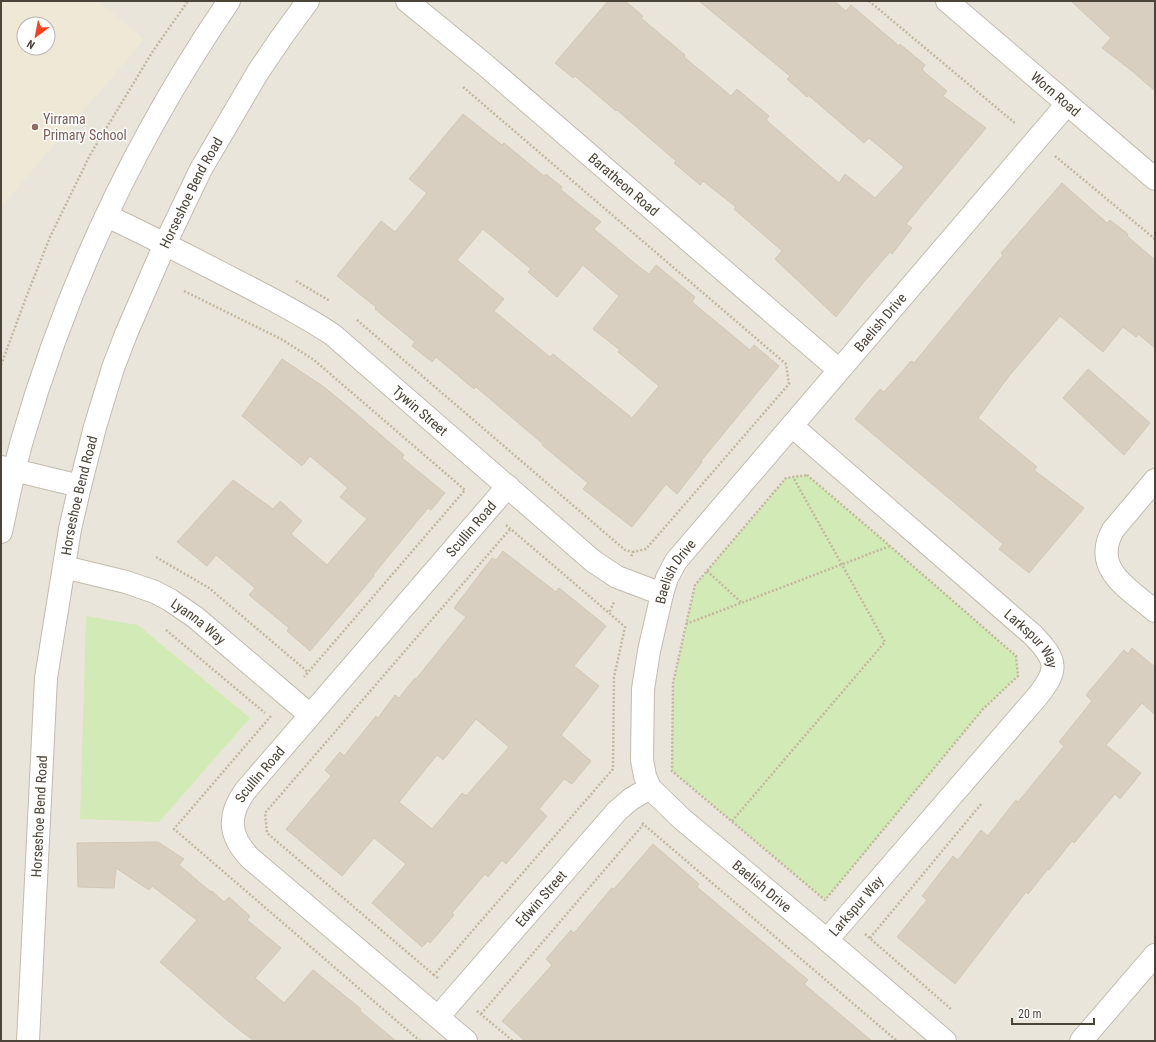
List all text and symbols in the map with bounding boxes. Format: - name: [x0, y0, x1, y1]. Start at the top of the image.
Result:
- north arrow: [16, 16, 56, 56]
- text: N: [24, 37, 37, 51]
- street label: Worn Road: [1028, 68, 1084, 120]
- place label: Yirrama Primary School: [43, 111, 127, 143]
- marker: Yirrama Primary School: [30, 122, 40, 132]
- street label: Horseshoe Bend Road: [156, 134, 226, 251]
- street label: Baratheon Road: [585, 150, 662, 219]
- street label: Baelish Drive: [851, 290, 910, 355]
- street label: Tywin Street: [389, 382, 451, 439]
- street label: Horseshoe Bend Road: [58, 434, 100, 556]
- street label: Scullin Road: [443, 498, 499, 560]
- street label: Baelish Drive: [652, 536, 699, 605]
- street label: Lyanna Way: [168, 595, 229, 648]
- street label: Larkspur Way: [1001, 606, 1061, 669]
- street label: Scullin Road: [232, 743, 288, 805]
- street label: Horseshoe Bend Road: [28, 755, 50, 878]
- street label: Baelish Drive: [729, 857, 795, 915]
- street label: Edwin Street: [512, 867, 570, 930]
- street label: Larkspur Way: [826, 873, 887, 939]
- scale bar: [1012, 1000, 1094, 1026]
- text: 20 m: [1018, 1007, 1042, 1021]

